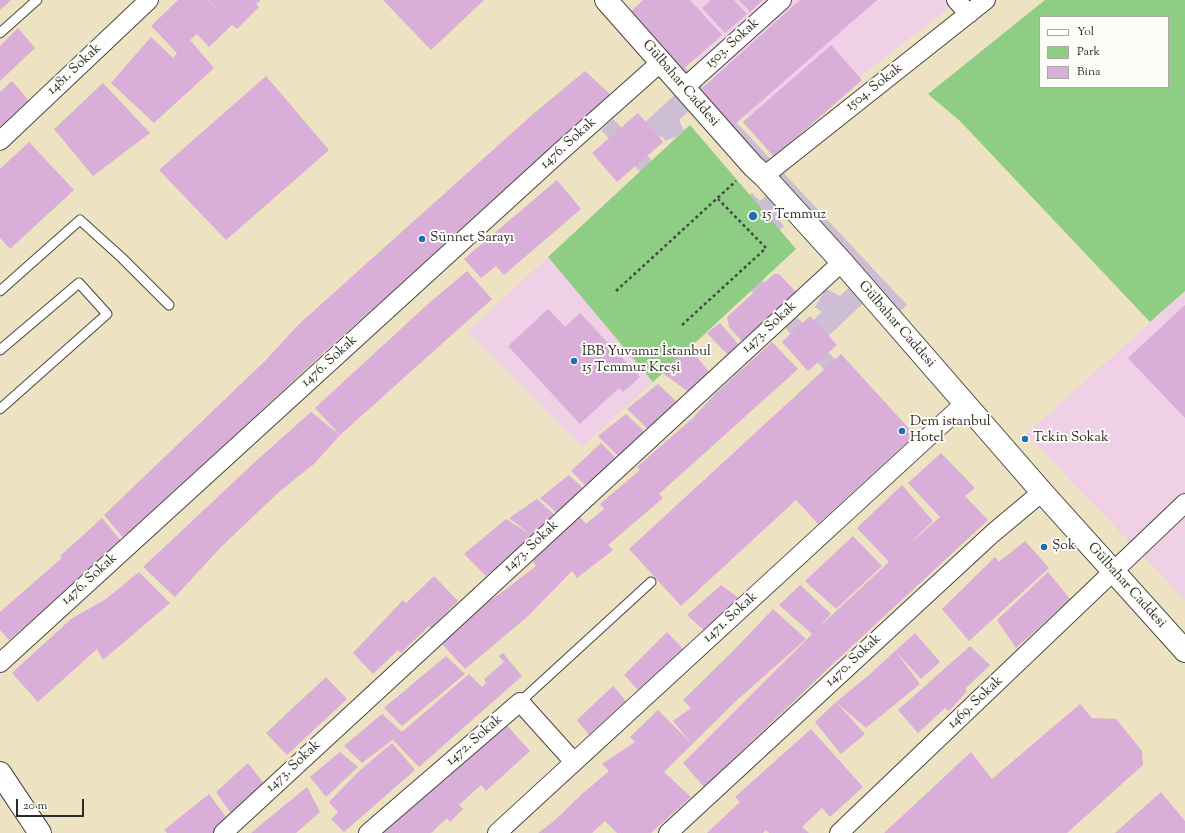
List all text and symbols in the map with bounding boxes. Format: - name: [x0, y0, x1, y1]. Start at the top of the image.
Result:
- street label: 1503. Sokak: [703, 15, 763, 73]
- legend: [1039, 16, 1169, 88]
- text: Yol: [1077, 23, 1094, 41]
- street label: Gülbahar Caddesi: [638, 37, 722, 131]
- street label: 1481. Sokak: [45, 41, 105, 99]
- text: Park: [1077, 43, 1100, 61]
- street label: 1504. Sokak: [843, 61, 907, 115]
- text: Bina: [1077, 63, 1101, 81]
- street label: 1476. Sokak: [537, 114, 601, 174]
- place label: 15 Temmuz: [762, 208, 826, 224]
- marker: 15 Temmuz: [747, 210, 759, 222]
- place label: Sünnet Sarayı: [430, 231, 514, 247]
- marker: Sünnet Sarayı: [417, 234, 427, 244]
- street label: Gülbahar Caddesi: [854, 278, 938, 372]
- street label: 1473. Sokak: [739, 298, 801, 358]
- street label: 1476. Sokak: [298, 332, 362, 392]
- place label: İBB Yuvamız İstanbul 15 Temmuz Kreşi: [582, 345, 711, 378]
- marker: İBB Yuvamız İstanbul 15 Temmuz Kreşi: [569, 356, 579, 366]
- place label: Dem istanbul Hotel: [910, 415, 991, 448]
- marker: Dem istanbul Hotel: [897, 426, 907, 436]
- place label: Tekin Sokak: [1033, 431, 1109, 447]
- marker: Tekin Sokak: [1020, 434, 1030, 444]
- street label: 1473. Sokak: [501, 517, 563, 577]
- place label: Şok: [1052, 539, 1076, 555]
- street label: Gülbahar Caddesi: [1083, 540, 1169, 632]
- marker: Şok: [1039, 542, 1049, 552]
- street label: 1476. Sokak: [58, 550, 122, 610]
- street label: 1471. Sokak: [700, 589, 762, 647]
- street label: 1470. Sokak: [823, 631, 885, 691]
- street label: 1469. Sokak: [945, 673, 1007, 733]
- street label: 1472. Sokak: [443, 712, 507, 770]
- street label: 1473. Sokak: [263, 737, 325, 797]
- scale bar: [18, 791, 86, 817]
- text: 20 m: [23, 797, 47, 815]

